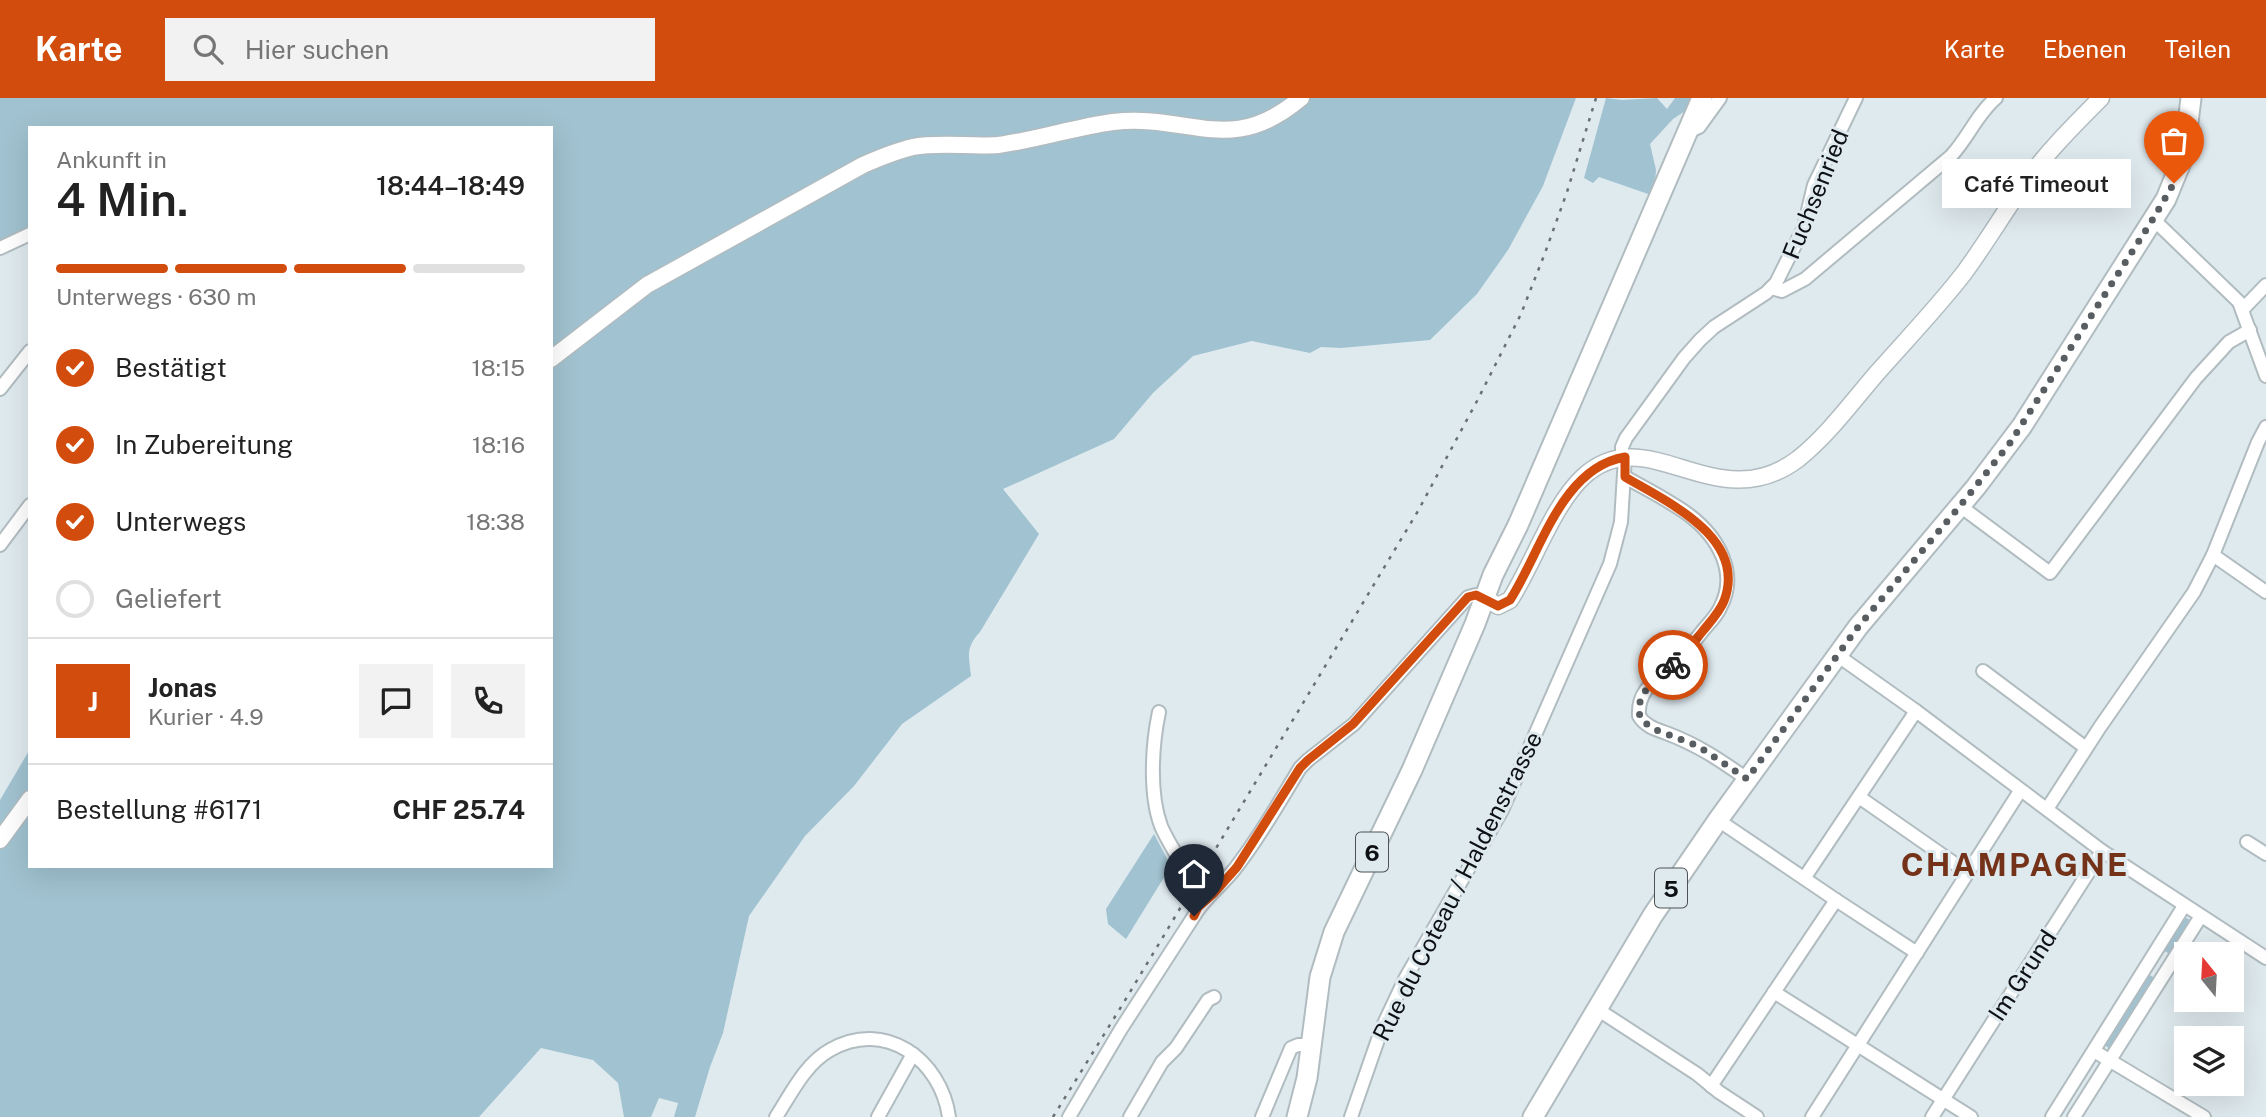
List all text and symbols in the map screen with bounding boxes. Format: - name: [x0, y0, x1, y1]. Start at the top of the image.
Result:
- search box: [165, 18, 655, 81]
- text: Karte: [35, 30, 123, 68]
- icon: search: [189, 30, 227, 68]
- text: Hier suchen: [245, 34, 389, 65]
- text: Karte: [1944, 35, 2005, 63]
- text: Ebenen: [2043, 35, 2127, 63]
- text: Teilen: [2165, 35, 2231, 63]
- pin: [2144, 111, 2204, 183]
- icon: bag: [2155, 122, 2193, 160]
- street label: Fuchsenried: [1776, 125, 1854, 263]
- text: Ankunft in: [56, 146, 167, 173]
- callout: Café Timeout: [1943, 158, 2132, 208]
- text: 18:44–18:49: [376, 170, 525, 201]
- text: Café Timeout: [1964, 170, 2109, 197]
- text: 4 Min.: [56, 172, 188, 226]
- text: Unterwegs · 630 m: [56, 283, 256, 310]
- icon: check: [56, 349, 94, 387]
- text: Bestätigt: [115, 352, 227, 383]
- text: 18:15: [471, 354, 525, 381]
- icon: check: [56, 426, 94, 464]
- text: In Zubereitung: [115, 429, 293, 460]
- text: 18:16: [472, 431, 525, 458]
- icon: check: [56, 503, 94, 541]
- text: Unterwegs: [115, 506, 246, 537]
- text: 18:38: [466, 508, 525, 535]
- text: Geliefert: [115, 583, 222, 614]
- courier: [1638, 630, 1708, 700]
- icon: bike: [1654, 646, 1692, 684]
- button: chat: [359, 664, 433, 738]
- button: phone: [451, 664, 525, 738]
- text: Jonas: [148, 672, 217, 703]
- text: J: [88, 686, 98, 717]
- text: Kurier · 4.9: [148, 703, 264, 730]
- street label: Rue du Coteau / Haldenstrasse: [1367, 727, 1547, 1045]
- text: Bestellung #6171: [56, 794, 262, 825]
- text: CHF 25.74: [393, 794, 525, 825]
- road number: 6: [1356, 832, 1388, 872]
- pin: [1164, 844, 1224, 916]
- district label: CHAMPAGNE: [1901, 846, 2129, 883]
- icon: home: [1175, 855, 1213, 893]
- road number: 5: [1655, 868, 1687, 908]
- street label: Im Grund: [1982, 924, 2062, 1026]
- north arrow: [2174, 942, 2244, 1012]
- map controls: [2174, 942, 2244, 1096]
- button: layers: [2174, 1026, 2244, 1096]

